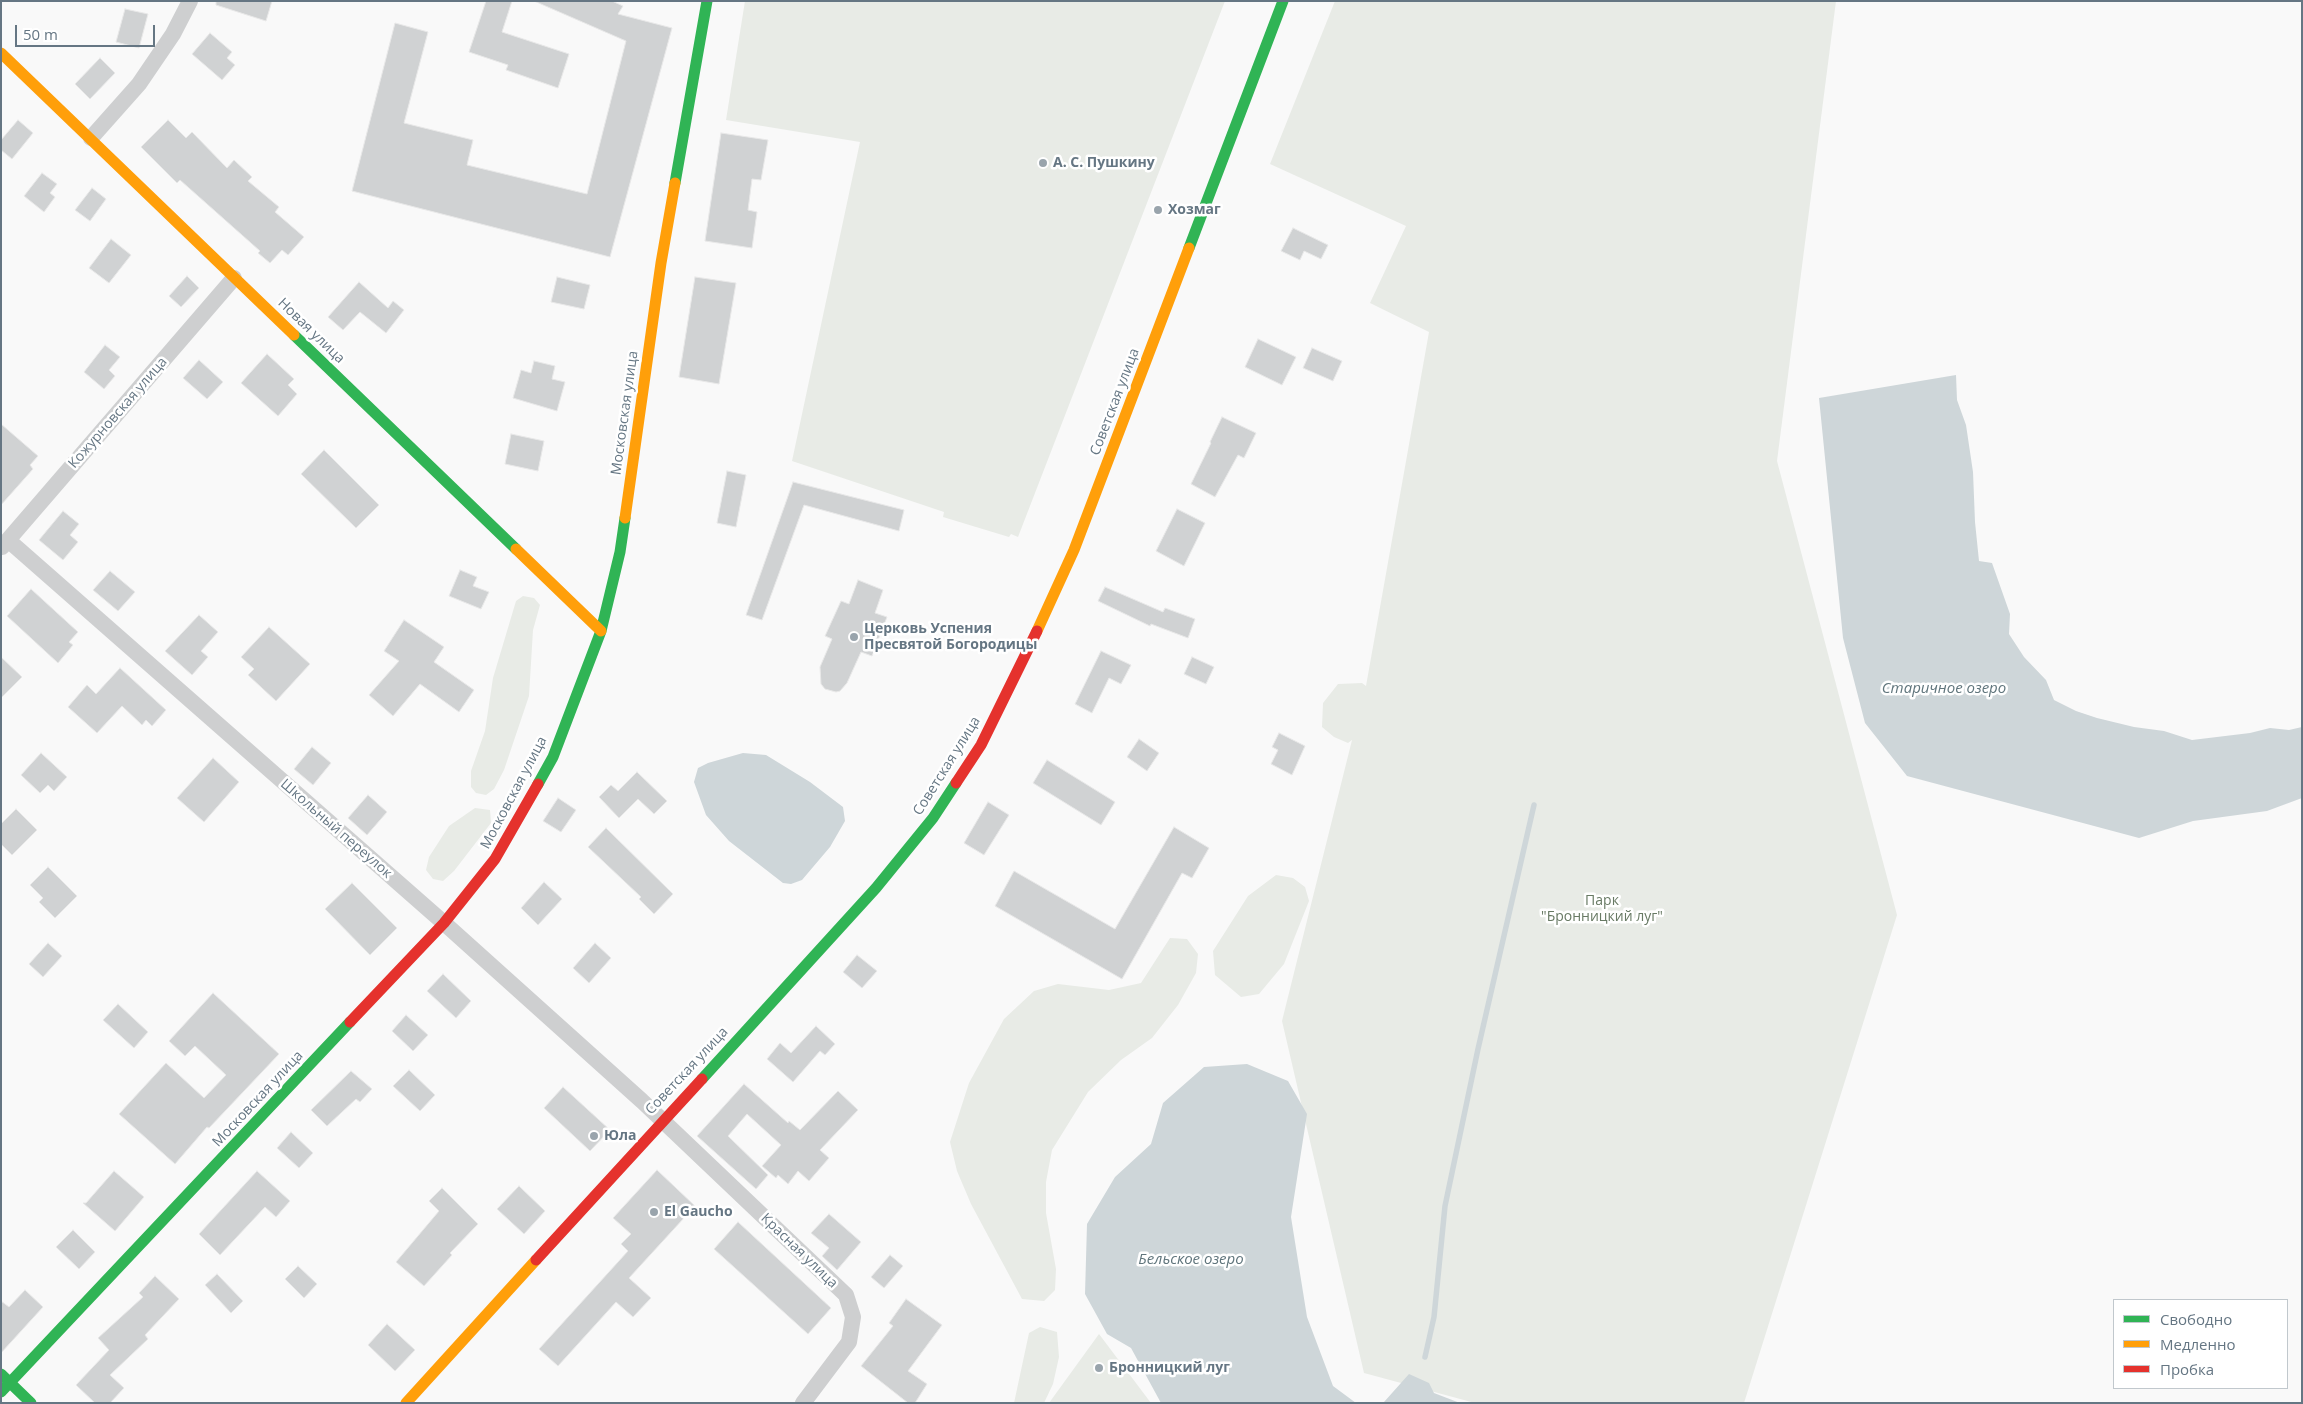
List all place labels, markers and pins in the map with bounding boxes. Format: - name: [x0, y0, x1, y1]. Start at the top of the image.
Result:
- place label: А. С. Пушкину: [1053, 155, 1155, 171]
- marker: А. С. Пушкину: [1037, 157, 1049, 169]
- place label: Хозмаг: [1168, 202, 1221, 218]
- marker: Хозмаг: [1152, 204, 1164, 216]
- place label: Церковь Успения Пресвятой Богородицы: [864, 621, 1037, 654]
- marker: Церковь Успения Пресвятой Богородицы: [848, 631, 860, 643]
- place label: Юла: [604, 1128, 636, 1144]
- marker: Юла: [588, 1130, 600, 1142]
- place label: El Gaucho: [664, 1204, 733, 1220]
- marker: El Gaucho: [648, 1206, 660, 1218]
- place label: Бронницкий луг: [1109, 1360, 1230, 1376]
- marker: Бронницкий луг: [1093, 1362, 1105, 1374]

